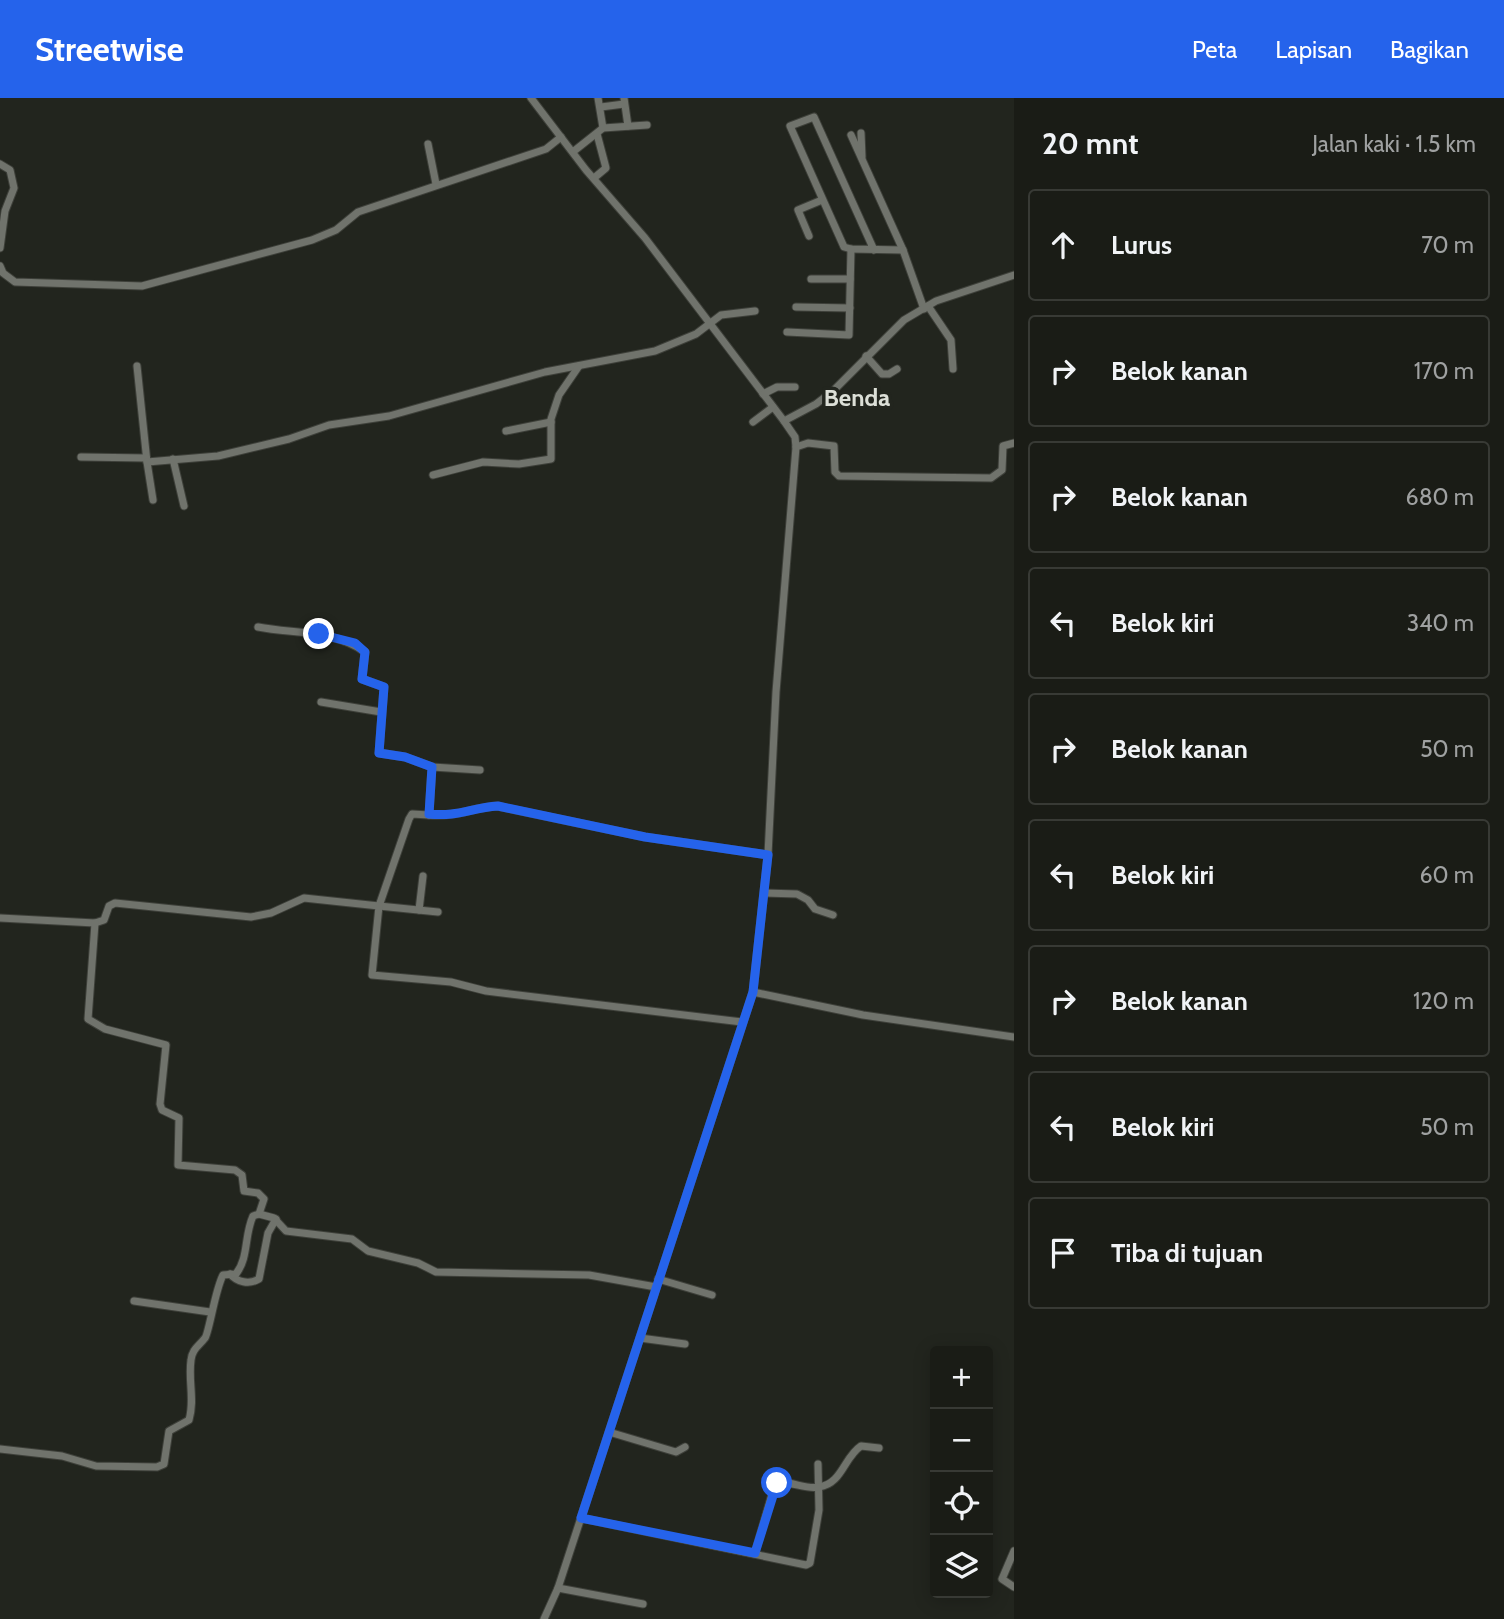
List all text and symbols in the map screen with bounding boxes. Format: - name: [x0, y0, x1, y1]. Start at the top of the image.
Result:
- text: Streetwise: [35, 29, 184, 69]
- text: Peta: [1192, 35, 1237, 64]
- text: Lapisan: [1275, 35, 1352, 64]
- text: Bagikan: [1390, 35, 1469, 64]
- text: 20 mnt: [1042, 125, 1139, 162]
- text: Jalan kaki · 1.5 km: [1312, 130, 1476, 158]
- icon: ahead: [1044, 226, 1082, 264]
- text: Lurus: [1111, 229, 1172, 261]
- text: 70 m: [1421, 231, 1474, 259]
- icon: right: [1044, 352, 1082, 390]
- text: Belok kanan: [1111, 355, 1248, 387]
- text: 170 m: [1414, 357, 1474, 385]
- district label: Benda: [824, 383, 890, 412]
- icon: right: [1044, 478, 1082, 516]
- text: Belok kanan: [1111, 481, 1248, 513]
- text: 680 m: [1406, 483, 1474, 511]
- icon: left: [1044, 604, 1082, 642]
- text: Belok kiri: [1111, 607, 1214, 639]
- text: 340 m: [1407, 609, 1474, 637]
- route end: [303, 618, 334, 649]
- icon: right: [1044, 730, 1082, 768]
- text: Belok kanan: [1111, 733, 1248, 765]
- text: 50 m: [1420, 735, 1474, 763]
- icon: left: [1044, 856, 1082, 894]
- text: Belok kiri: [1111, 859, 1214, 891]
- text: 60 m: [1420, 861, 1474, 889]
- icon: right: [1044, 982, 1082, 1020]
- text: Belok kanan: [1111, 985, 1248, 1017]
- text: 120 m: [1413, 987, 1474, 1015]
- icon: left: [1044, 1108, 1082, 1146]
- text: Belok kiri: [1111, 1111, 1214, 1143]
- text: 50 m: [1420, 1113, 1474, 1141]
- icon: arrive: [1044, 1234, 1082, 1272]
- text: Tiba di tujuan: [1111, 1237, 1263, 1269]
- map controls: [930, 1346, 993, 1598]
- button: +: [930, 1346, 993, 1409]
- button: −: [930, 1409, 993, 1472]
- route start: [761, 1467, 792, 1498]
- button: locate: [930, 1472, 993, 1535]
- button: layers: [930, 1535, 993, 1598]

